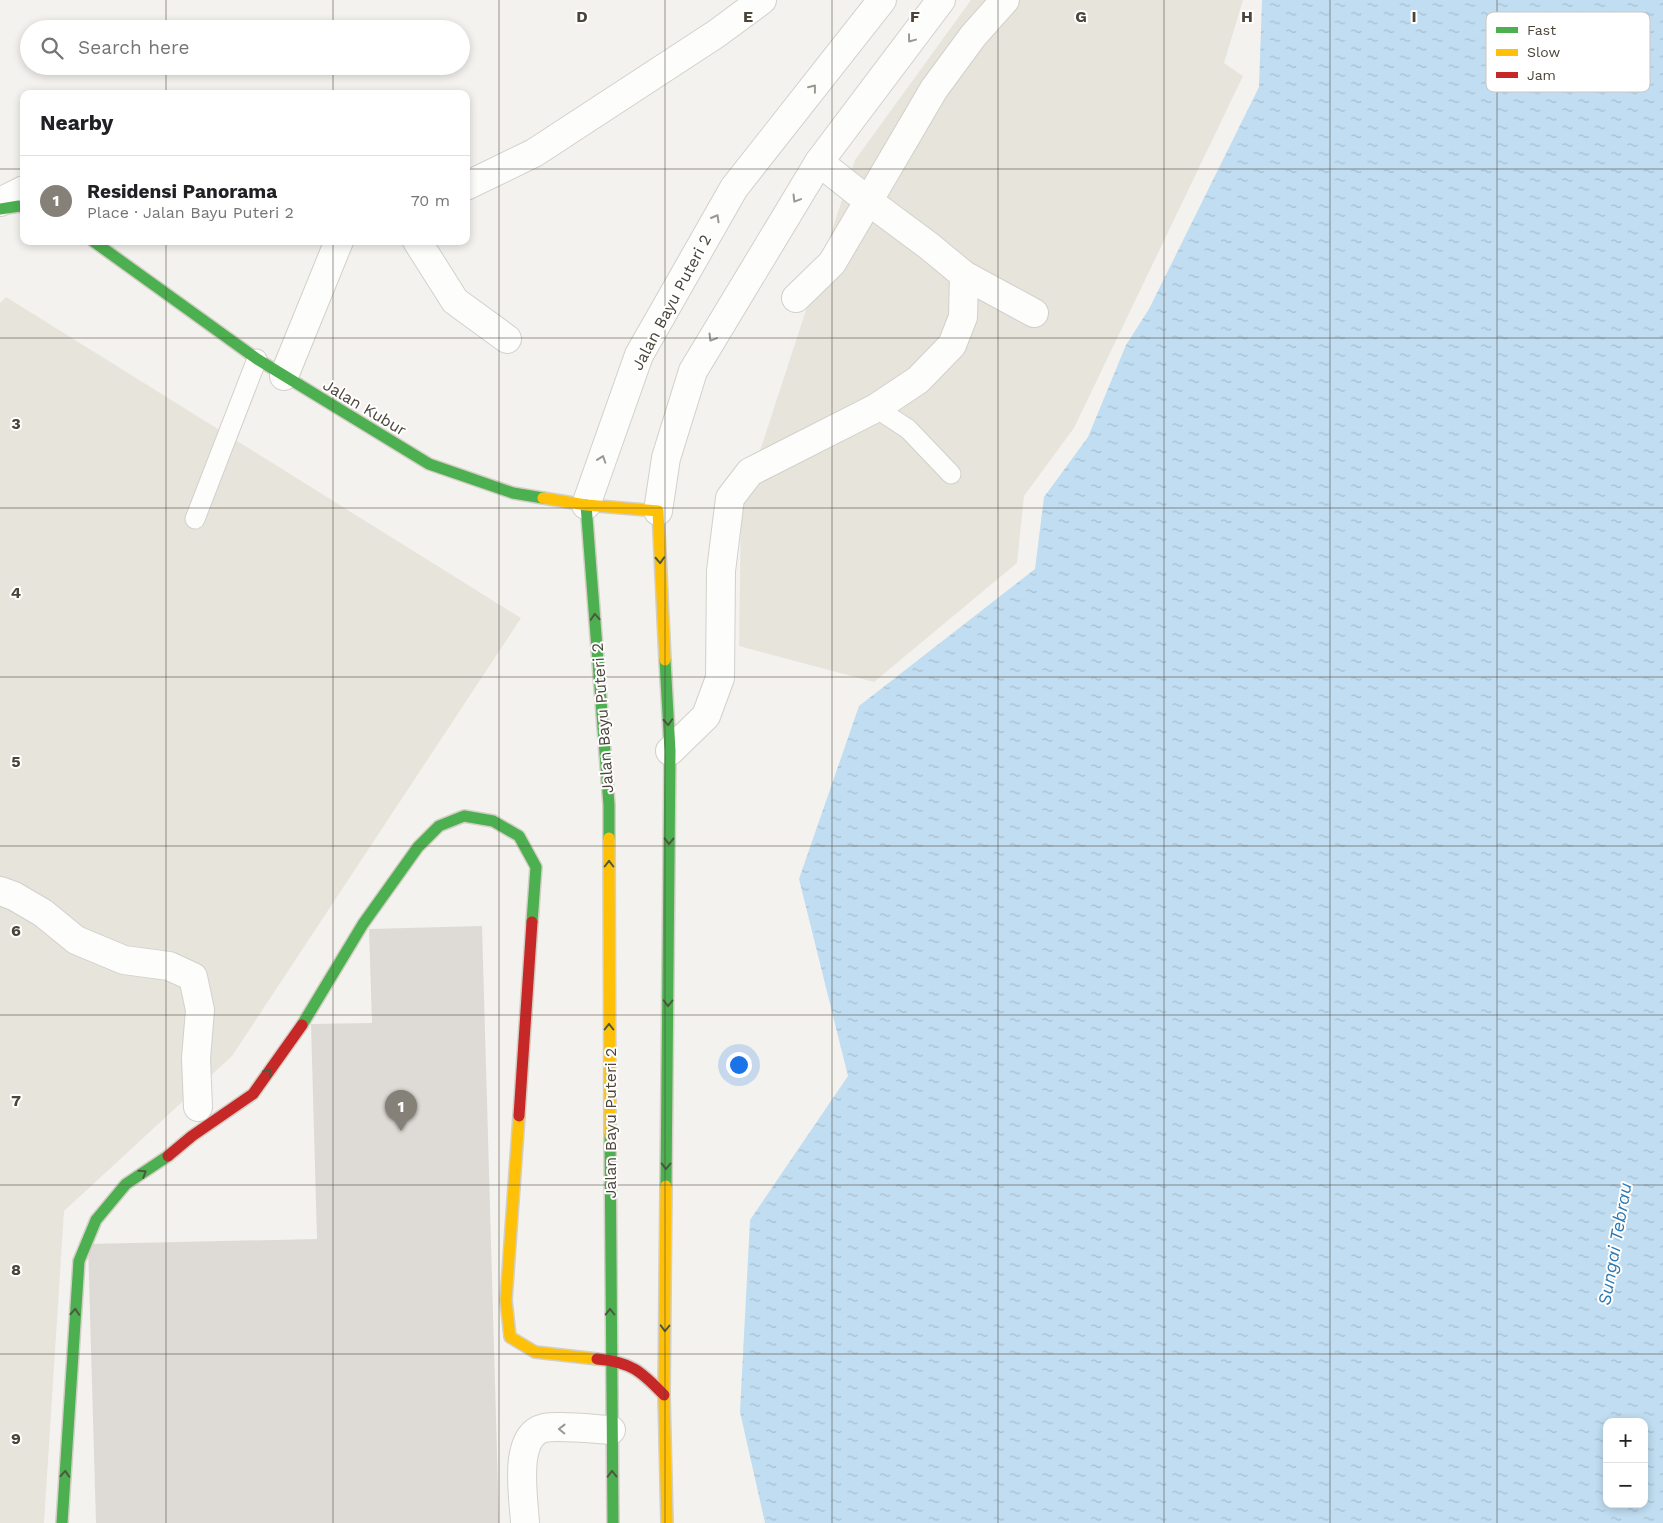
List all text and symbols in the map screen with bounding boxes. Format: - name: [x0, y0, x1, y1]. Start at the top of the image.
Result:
- text: D: [576, 7, 588, 26]
- text: E: [743, 7, 753, 26]
- text: F: [910, 7, 920, 26]
- text: G: [1075, 7, 1087, 26]
- text: H: [1241, 7, 1253, 26]
- text: I: [1411, 7, 1417, 26]
- legend: [1486, 12, 1650, 92]
- search box: [20, 20, 470, 75]
- text: Fast: [1527, 22, 1556, 38]
- one-way arrow: [908, 33, 917, 43]
- icon: search: [38, 34, 66, 62]
- text: Search here: [78, 36, 189, 59]
- text: Slow: [1527, 44, 1560, 60]
- text: Jam: [1527, 67, 1556, 83]
- one-way arrow: [807, 85, 815, 94]
- text: Nearby: [40, 110, 113, 135]
- text: Residensi Panorama: [87, 180, 277, 203]
- text: 1: [53, 191, 59, 210]
- text: 70 m: [411, 191, 450, 210]
- one-way arrow: [793, 194, 803, 203]
- text: Place · Jalan Bayu Puteri 2: [87, 203, 294, 222]
- one-way arrow: [710, 215, 720, 224]
- street label: Jalan Bayu Puteri 2: [628, 231, 715, 373]
- one-way arrow: [709, 333, 719, 342]
- street label: Jalan Kubur: [320, 375, 410, 440]
- text: 3: [11, 414, 21, 433]
- one-way arrow: [596, 455, 606, 464]
- one-way arrow: [655, 556, 666, 564]
- text: 4: [11, 583, 21, 602]
- one-way arrow: [589, 612, 600, 620]
- street label: Jalan Bayu Puteri 2: [588, 642, 617, 794]
- one-way arrow: [663, 719, 674, 727]
- text: 5: [11, 752, 21, 771]
- one-way arrow: [664, 837, 674, 845]
- one-way arrow: [604, 860, 614, 868]
- text: 6: [11, 921, 21, 940]
- one-way arrow: [663, 1000, 673, 1007]
- one-way arrow: [604, 1023, 614, 1030]
- street label: Jalan Bayu Puteri 2: [601, 1048, 620, 1198]
- your location: [726, 1052, 752, 1078]
- one-way arrow: [262, 1069, 271, 1078]
- pin: 1: [385, 1090, 417, 1131]
- text: 7: [11, 1091, 21, 1110]
- one-way arrow: [661, 1162, 671, 1170]
- one-way arrow: [137, 1170, 146, 1180]
- water label: Sungai Tebrau: [1593, 1181, 1636, 1307]
- text: 8: [11, 1260, 21, 1279]
- one-way arrow: [70, 1308, 81, 1316]
- one-way arrow: [605, 1308, 615, 1316]
- one-way arrow: [660, 1324, 670, 1332]
- map controls: [1603, 1418, 1648, 1508]
- button: +: [1603, 1418, 1648, 1463]
- one-way arrow: [558, 1423, 566, 1434]
- text: 9: [11, 1429, 21, 1448]
- button: −: [1603, 1463, 1648, 1508]
- one-way arrow: [59, 1470, 70, 1478]
- one-way arrow: [606, 1470, 617, 1478]

